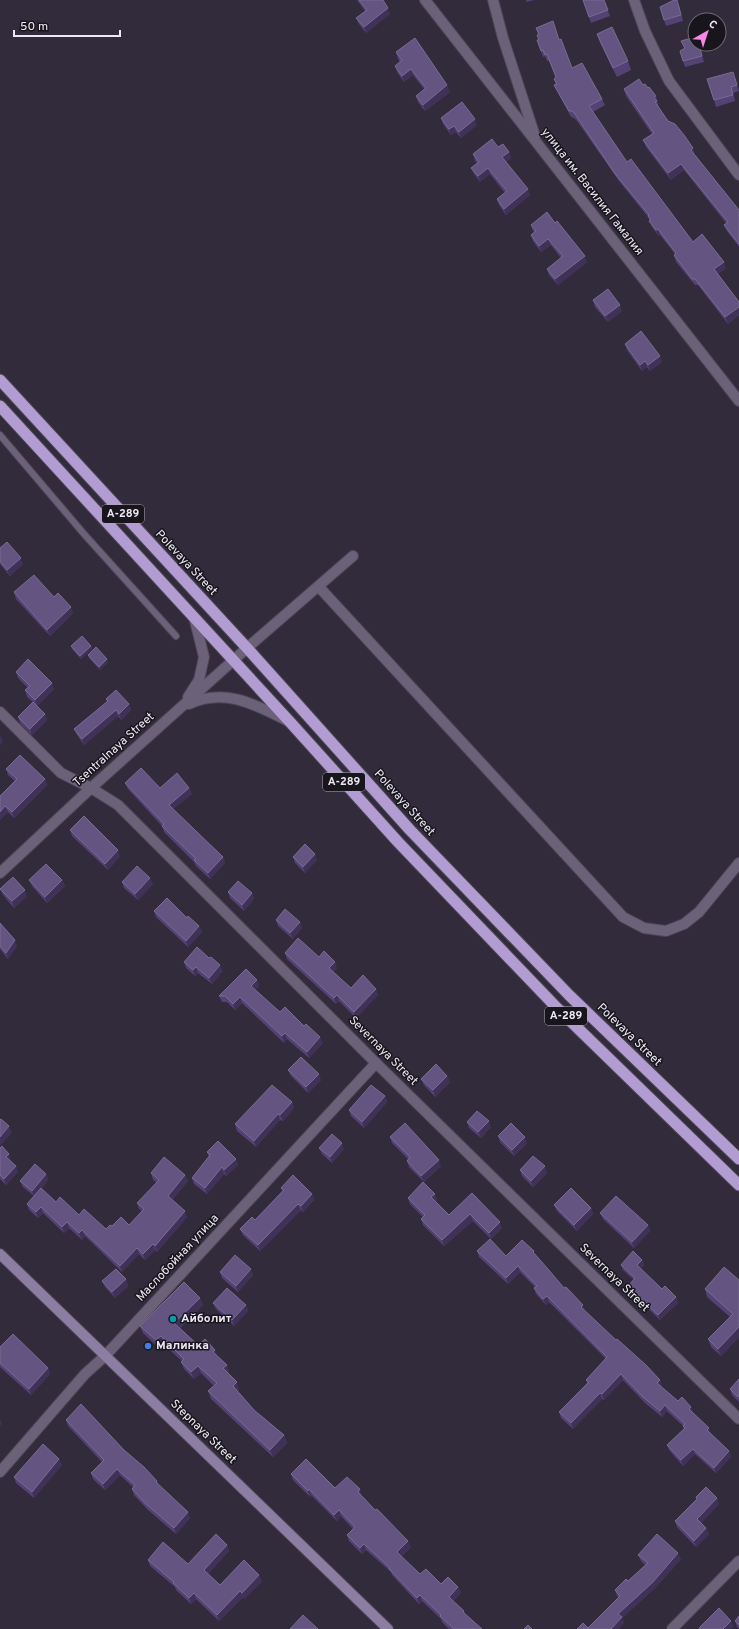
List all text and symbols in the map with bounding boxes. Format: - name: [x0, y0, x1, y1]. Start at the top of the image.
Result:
- scale bar: [14, 12, 120, 38]
- north arrow: [687, 12, 727, 52]
- text: С: [706, 17, 720, 33]
- text: 50 m: [20, 19, 48, 35]
- street label: улица им. Василия Гамалия: [537, 125, 647, 259]
- road number: А-289: [102, 505, 144, 523]
- street label: Polevaya Street: [151, 527, 221, 599]
- street label: Tsentralnaya Street: [70, 709, 158, 791]
- street label: Polevaya Street: [370, 766, 438, 840]
- road number: А-289: [323, 773, 365, 791]
- street label: Polevaya Street: [593, 1000, 665, 1070]
- road number: А-289: [545, 1007, 587, 1025]
- street label: Severnaya Street: [345, 1013, 421, 1089]
- street label: Маслобойная улица: [133, 1211, 223, 1305]
- street label: Severnaya Street: [575, 1240, 653, 1316]
- place label: Айболит: [181, 1311, 232, 1327]
- marker: Айболит: [168, 1314, 178, 1324]
- place label: Малинка: [156, 1338, 209, 1354]
- marker: Малинка: [143, 1341, 153, 1351]
- street label: Stepnaya Street: [166, 1396, 240, 1468]

